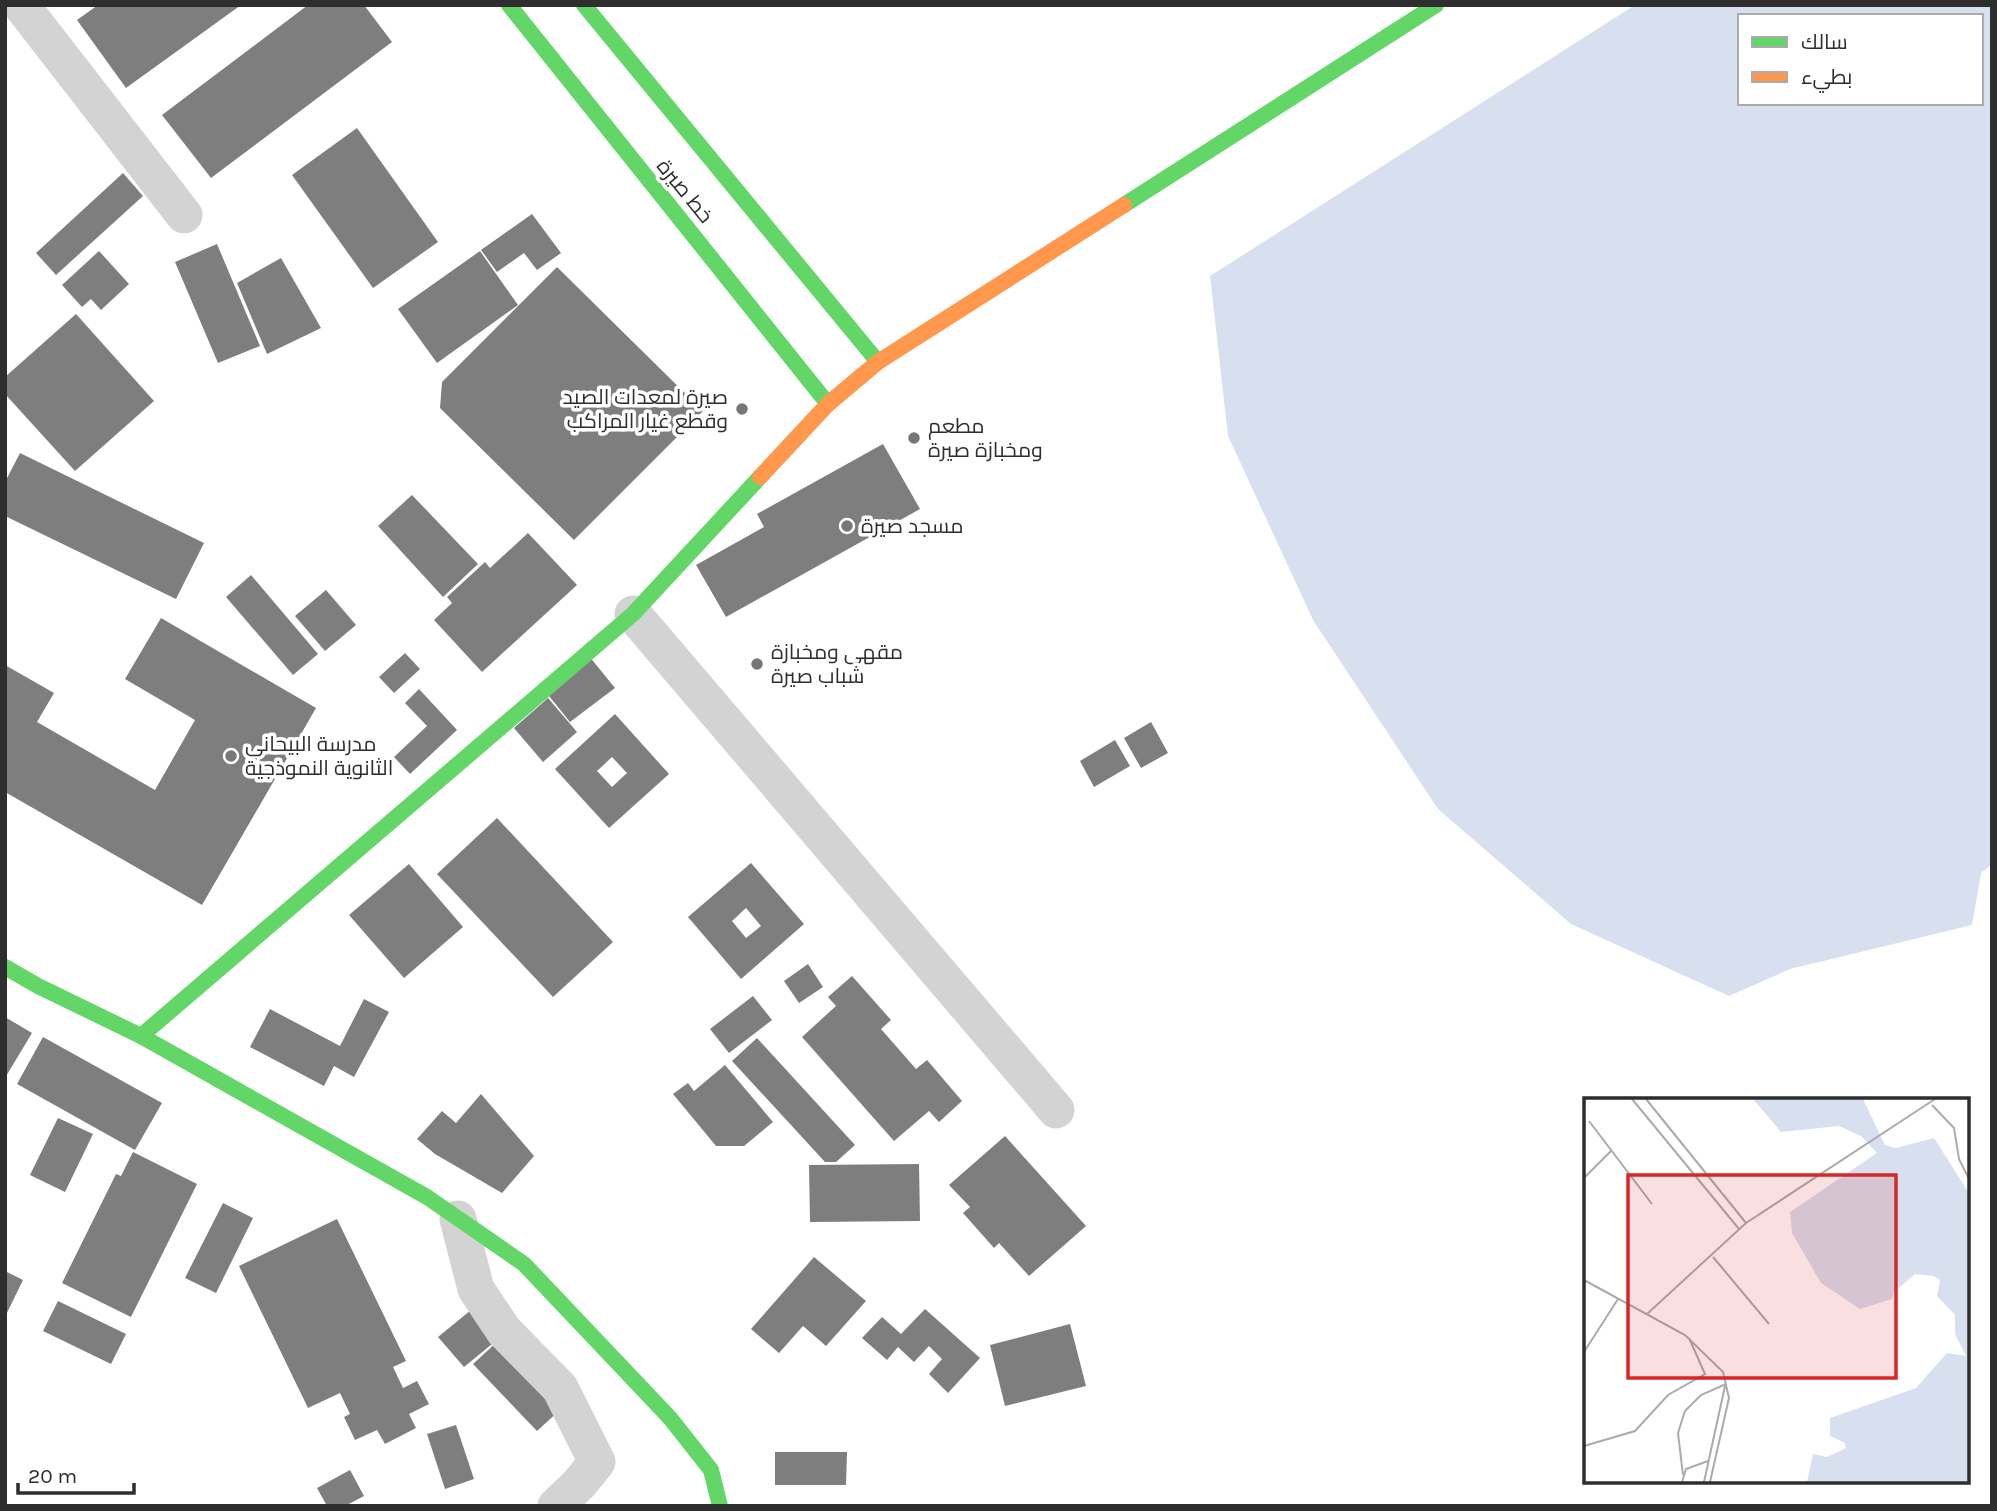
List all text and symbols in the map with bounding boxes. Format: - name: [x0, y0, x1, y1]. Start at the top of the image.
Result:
- legend: [1738, 14, 1983, 105]
- text: سالك: [1801, 30, 1848, 54]
- text: بطيء: [1801, 65, 1852, 93]
- street label: خط صيرة: [652, 154, 718, 228]
- place label: صيرة لمعدات الصيد وقطع غيار المراكب: [563, 385, 728, 435]
- marker: صيرة لمعدات الصيد وقطع غيار المراكب: [734, 401, 750, 417]
- place label: مطعم ومخبازة صيرة: [928, 414, 1043, 462]
- marker: مطعم ومخبازة صيرة: [906, 430, 922, 446]
- place label: مسجد صيرة: [861, 514, 963, 538]
- marker: مسجد صيرة: [839, 518, 855, 534]
- place label: مقهى ومخبازة شباب صيرة: [771, 640, 903, 688]
- marker: مقهى ومخبازة شباب صيرة: [749, 656, 765, 672]
- place label: مدرسة البيحاني الثانوية النموذجية: [245, 732, 393, 780]
- marker: مدرسة البيحاني الثانوية النموذجية: [223, 748, 239, 764]
- inset map: [1584, 1098, 1969, 1483]
- scale bar: [18, 1452, 133, 1496]
- text: 20 m: [28, 1464, 77, 1488]

